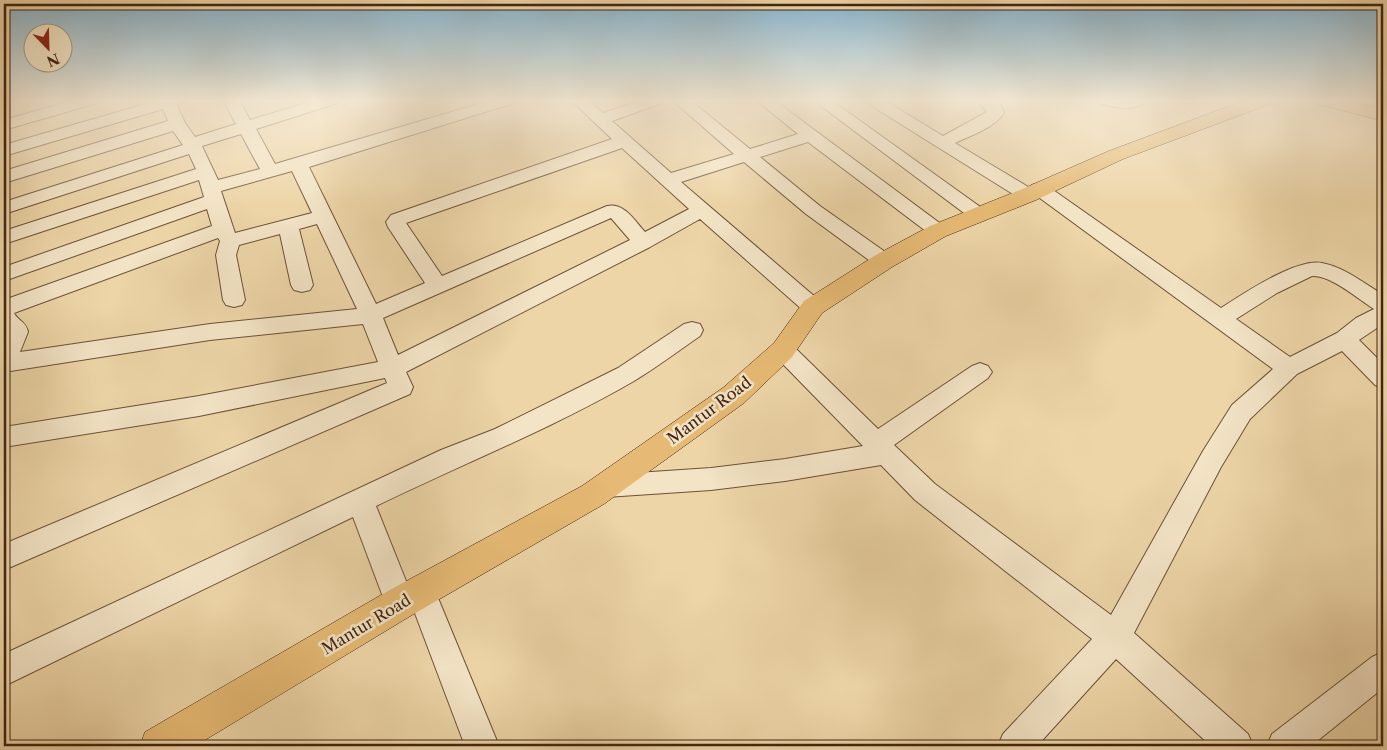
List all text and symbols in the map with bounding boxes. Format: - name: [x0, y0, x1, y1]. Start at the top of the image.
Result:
- north arrow: [22, 22, 72, 72]
- text: N: [44, 49, 62, 71]
- street label: Mantur Road: [663, 372, 755, 448]
- street label: Mantur Road: [318, 589, 414, 658]

